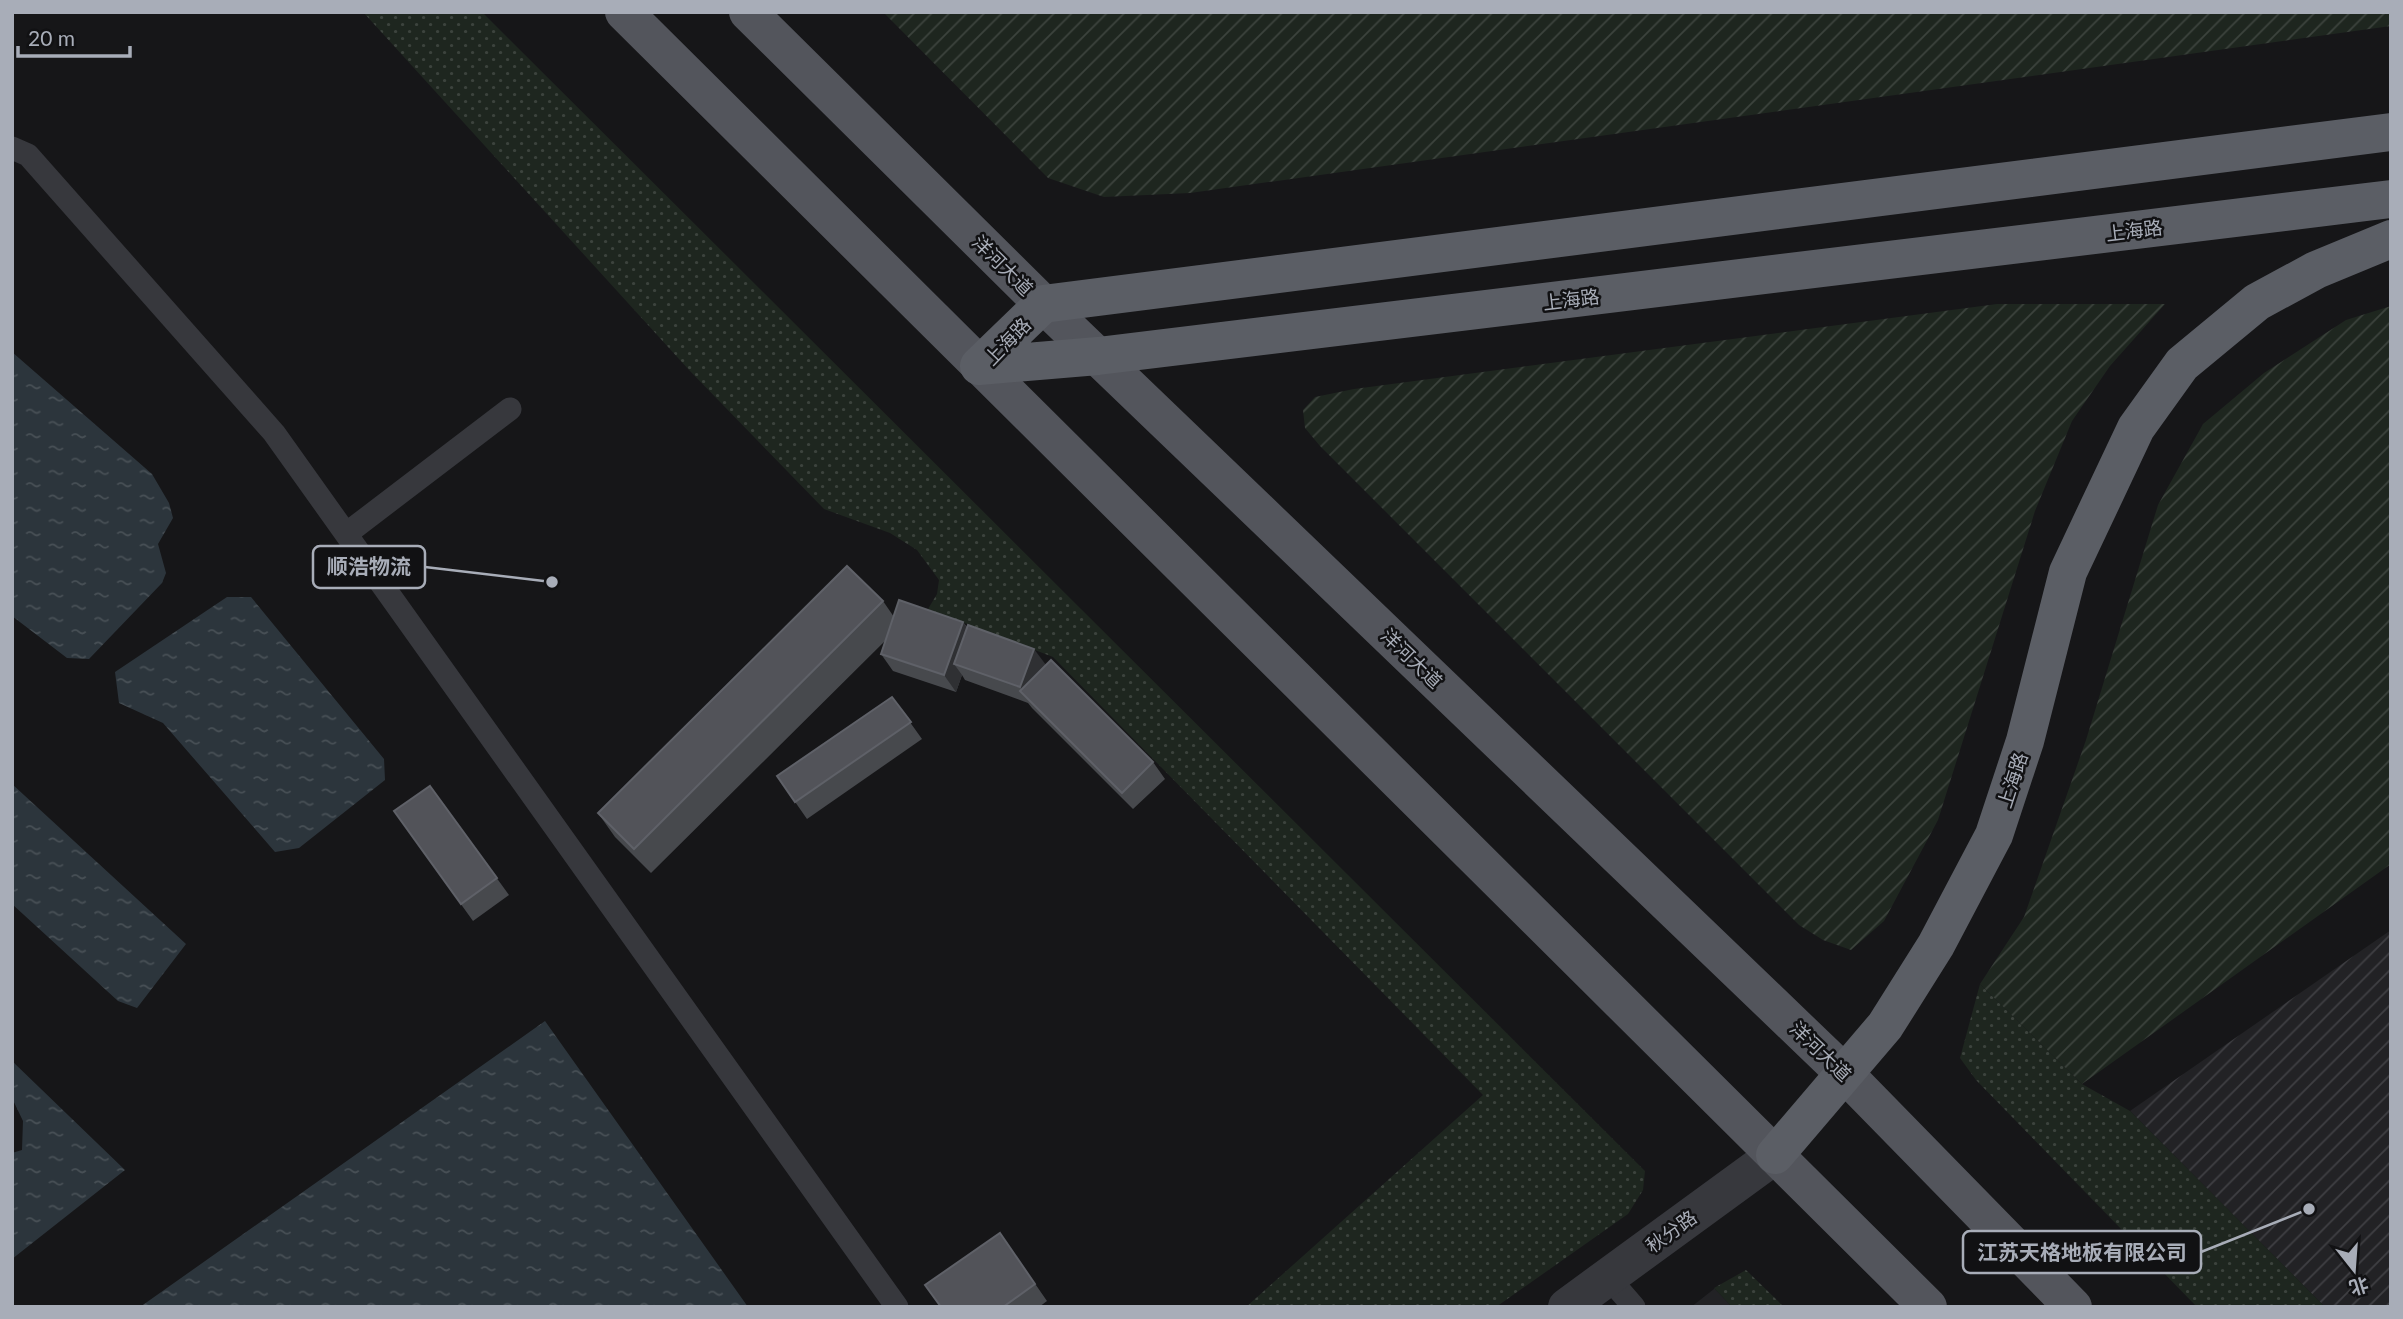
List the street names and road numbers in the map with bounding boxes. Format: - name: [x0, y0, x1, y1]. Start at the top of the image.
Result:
- street label: 上海路: [2104, 215, 2164, 245]
- street label: 洋河大道: [968, 230, 1038, 300]
- street label: 上海路: [1541, 284, 1601, 314]
- street label: 上海路: [979, 313, 1035, 369]
- street label: 洋河大道: [1377, 623, 1447, 693]
- street label: 上海路: [1992, 749, 2032, 811]
- street label: 洋河大道: [1786, 1016, 1856, 1086]
- street label: 秋分路: [1641, 1205, 1701, 1257]

